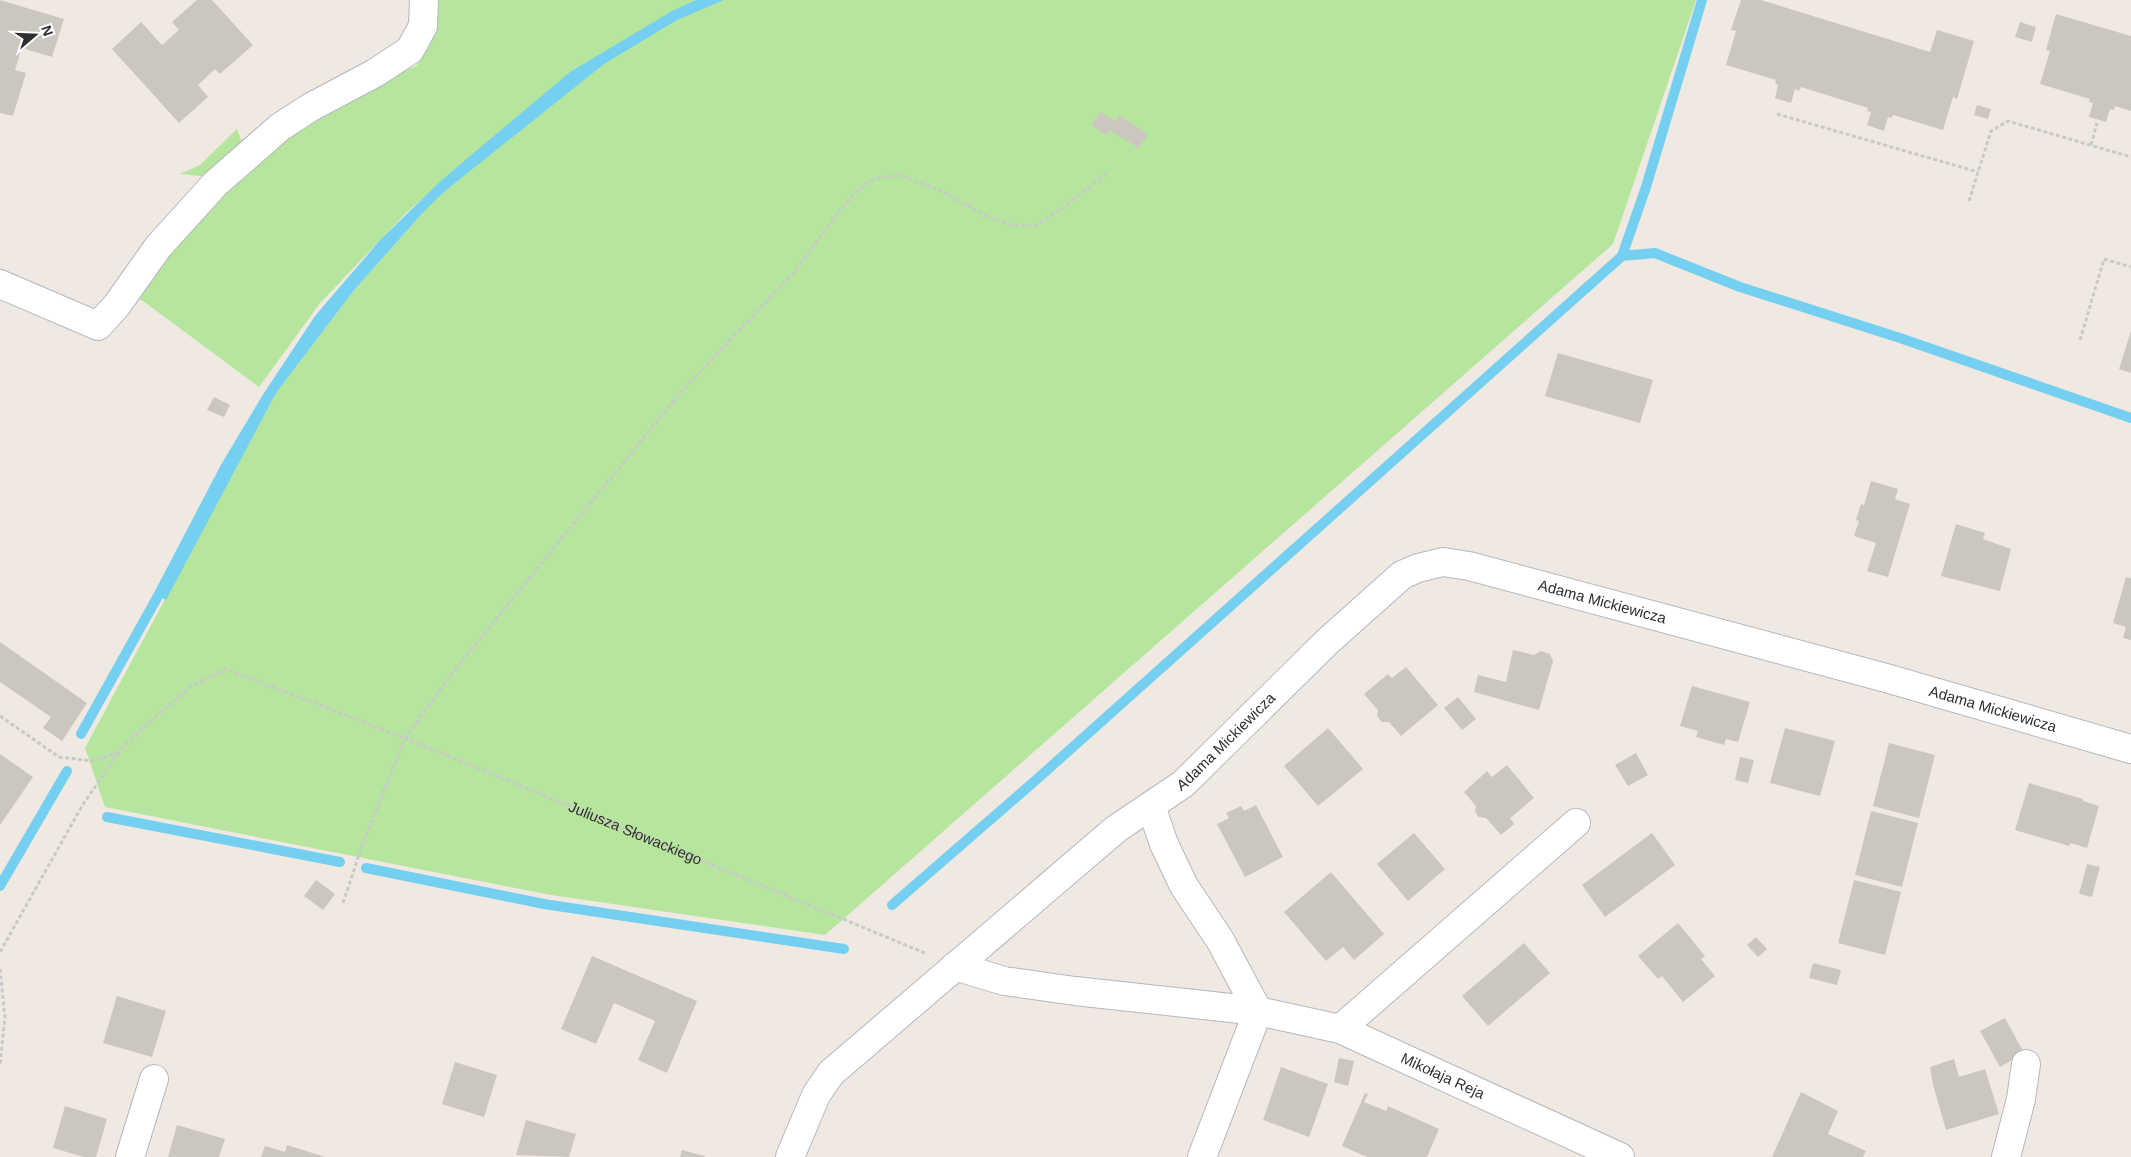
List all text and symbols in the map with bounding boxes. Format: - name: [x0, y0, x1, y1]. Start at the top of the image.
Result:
- north arrow: [10, 10, 60, 60]
- text: N: [38, 23, 57, 38]
- street label: Adama Mickiewicza: [1537, 576, 1669, 627]
- street label: Adama Mickiewicza: [1927, 682, 2059, 735]
- street label: Adama Mickiewicza: [1173, 689, 1279, 794]
- street label: Juliusza Słowackiego: [566, 798, 705, 868]
- street label: Mikołaja Reja: [1398, 1049, 1488, 1102]

